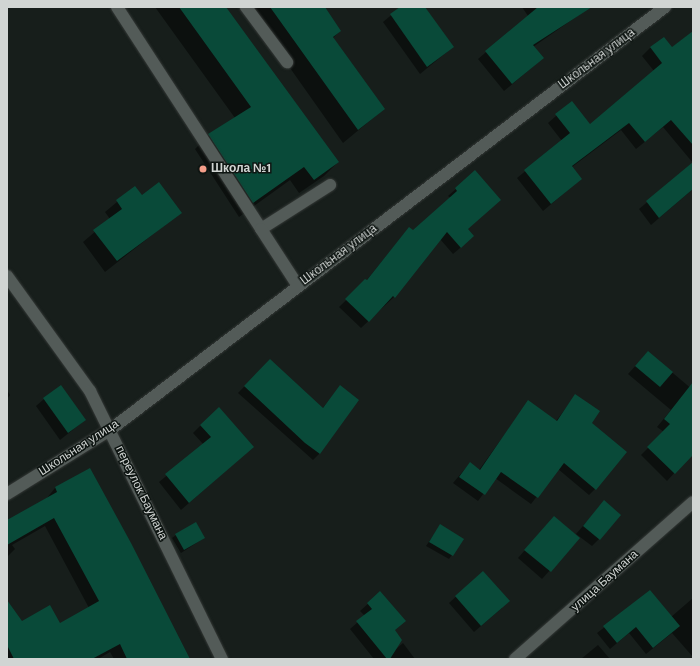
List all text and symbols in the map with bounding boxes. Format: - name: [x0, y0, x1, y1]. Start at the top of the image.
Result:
- street label: Школьная улица: [556, 26, 638, 92]
- place label: Школа №1: [211, 162, 271, 176]
- marker: Школа №1: [198, 164, 208, 174]
- street label: Школьная улица: [298, 222, 380, 288]
- street label: Школьная улица: [36, 417, 122, 479]
- street label: переулок Баумана: [112, 444, 170, 542]
- street label: улица Баумана: [569, 547, 641, 615]

